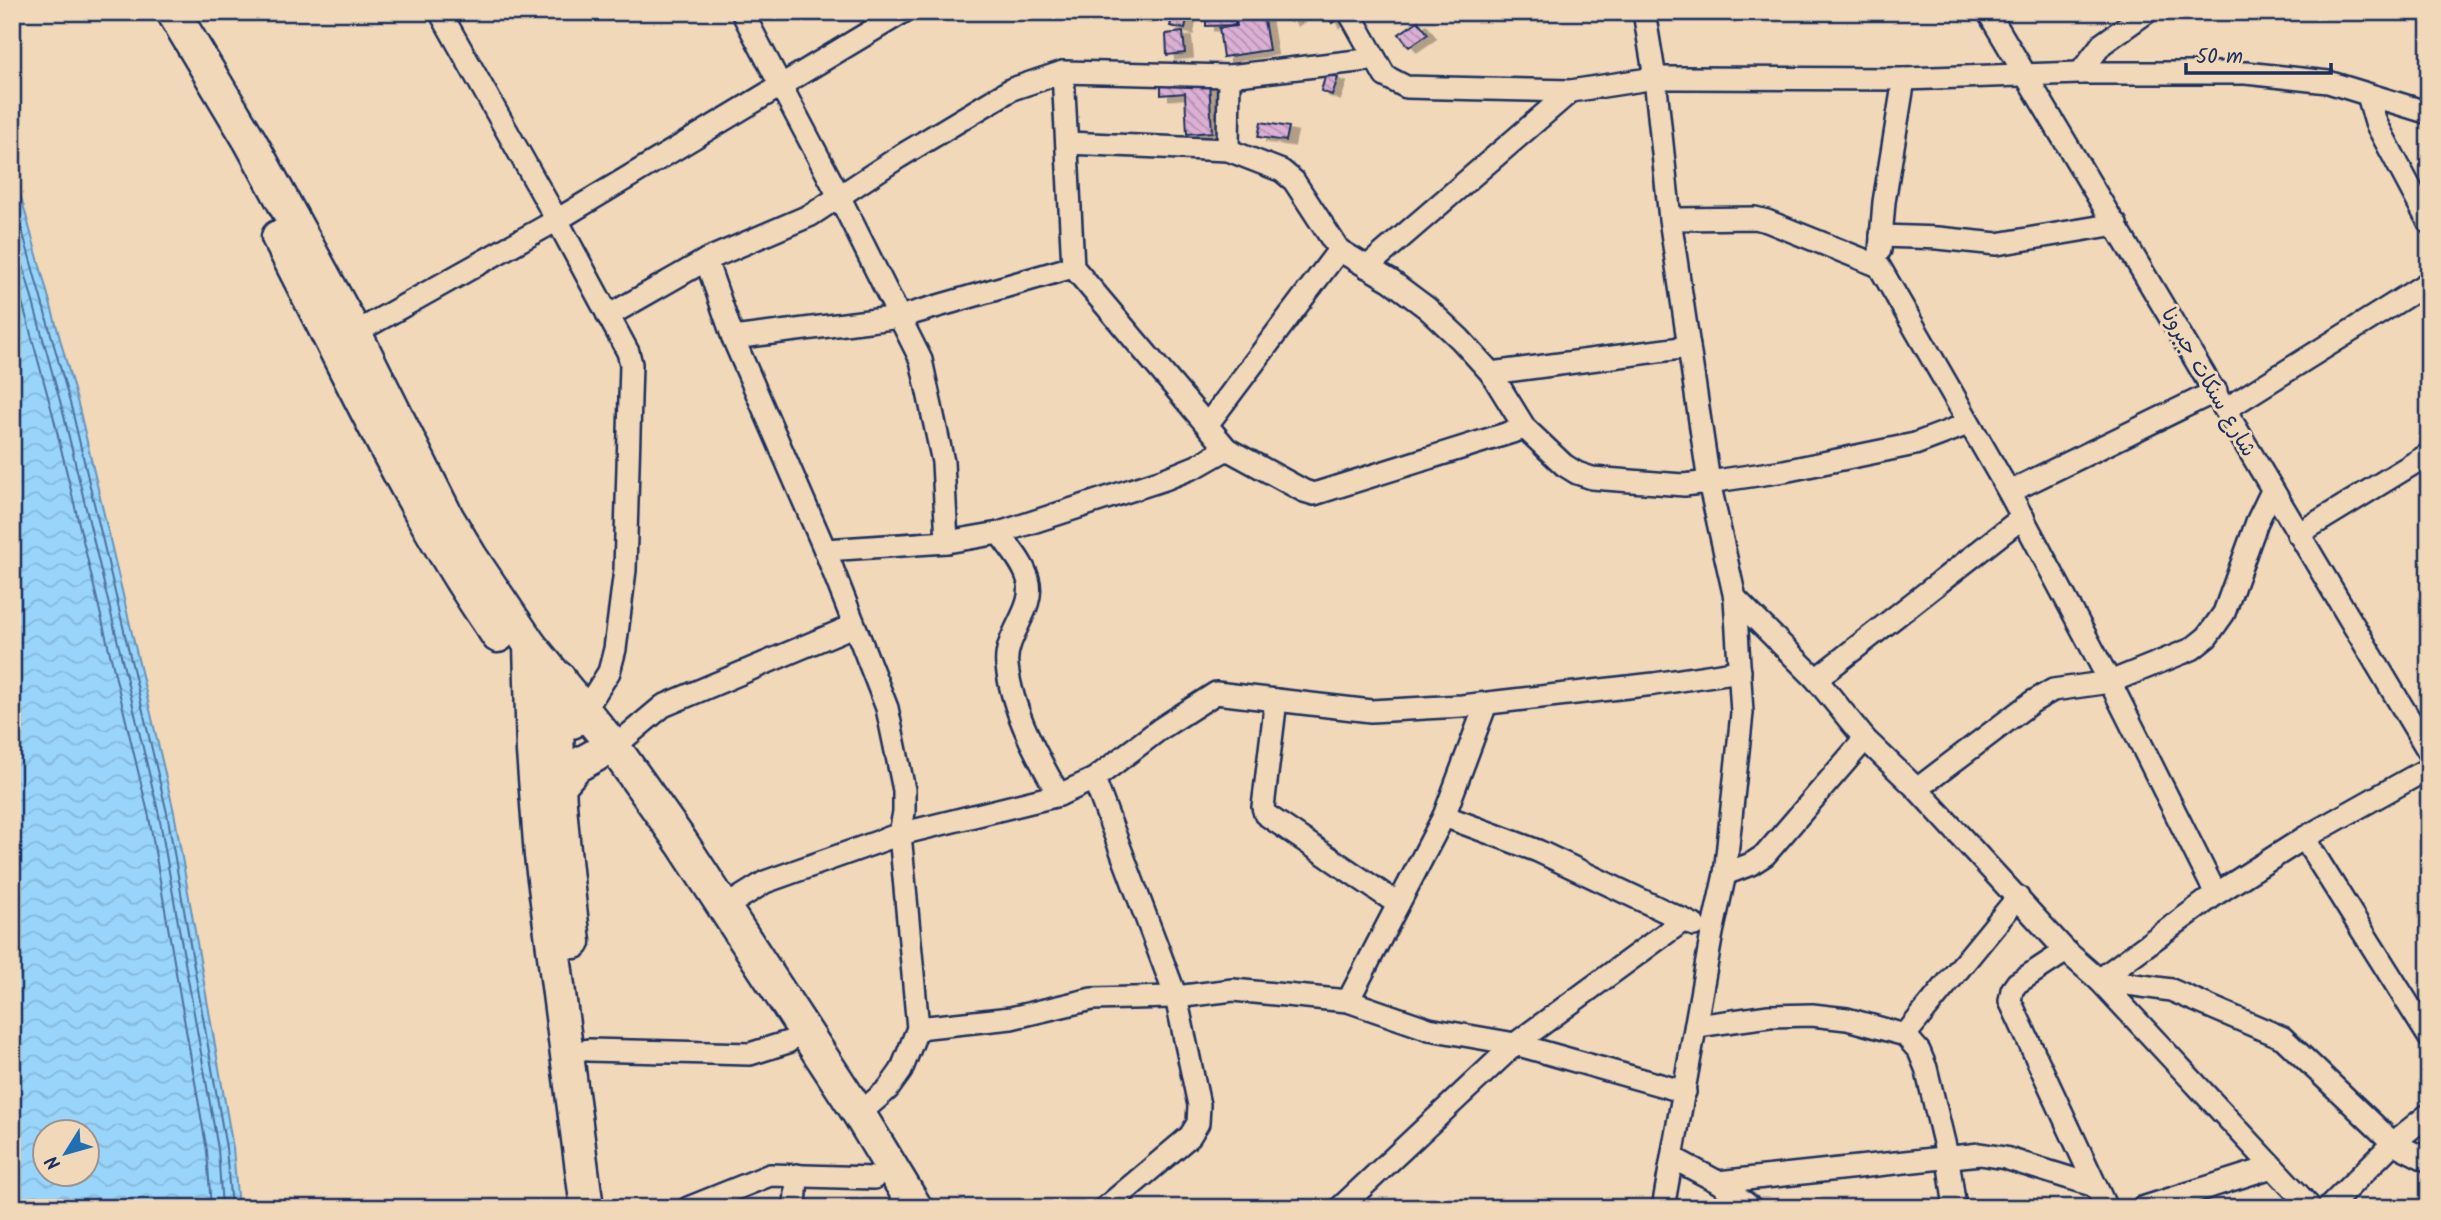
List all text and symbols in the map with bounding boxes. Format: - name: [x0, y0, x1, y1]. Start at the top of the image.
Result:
- scale bar: [2186, 32, 2331, 76]
- text: 50 m: [2196, 41, 2243, 74]
- street label: شارع سنكات جبرونا: [2152, 302, 2264, 463]
- north arrow: [32, 1118, 102, 1188]
- text: N: [38, 1148, 70, 1176]

